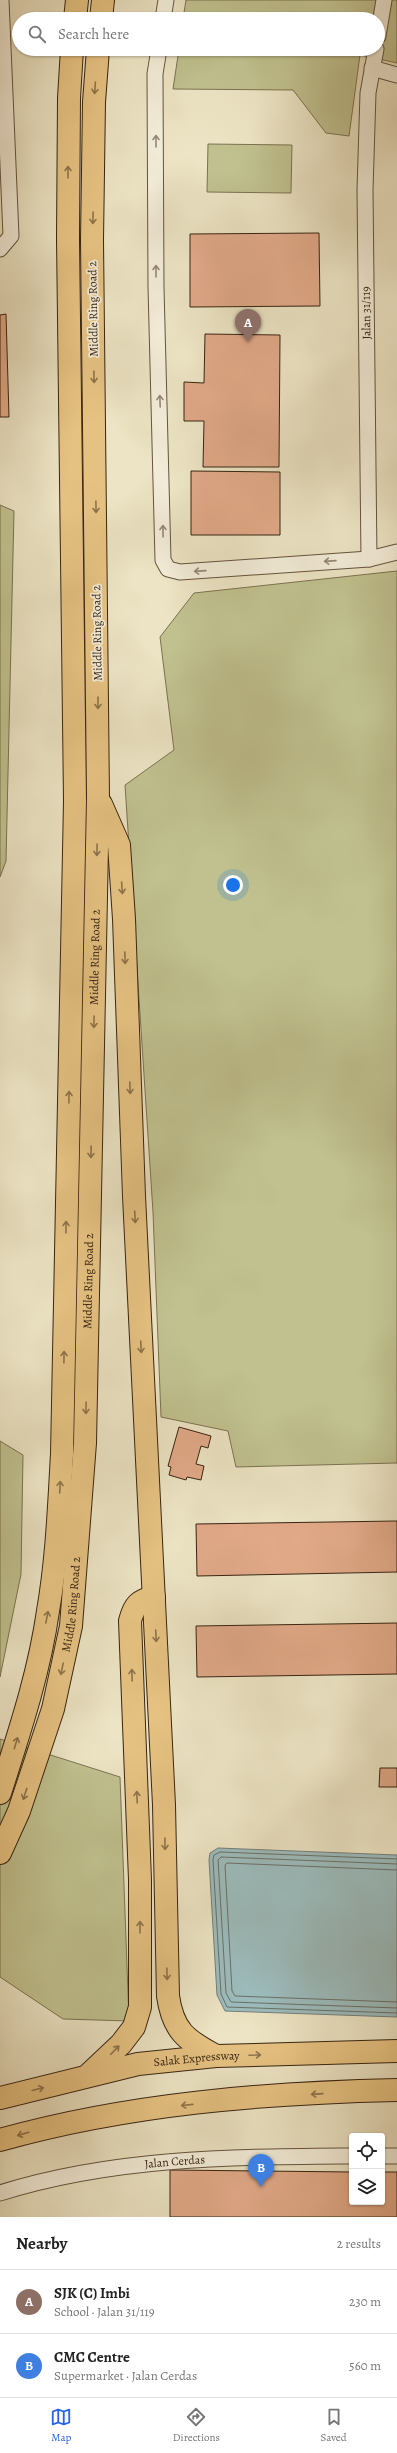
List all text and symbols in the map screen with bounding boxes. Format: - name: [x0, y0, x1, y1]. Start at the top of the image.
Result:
- search box: [12, 12, 385, 56]
- icon: search: [26, 23, 48, 45]
- text: Search here: [58, 24, 129, 44]
- one-way arrow: [92, 81, 99, 94]
- one-way arrow: [152, 135, 160, 148]
- one-way arrow: [64, 166, 72, 179]
- one-way arrow: [89, 211, 96, 224]
- street label: Middle Ring Road 2: [84, 261, 102, 357]
- one-way arrow: [152, 265, 160, 278]
- street label: Jalan 31/119: [358, 286, 374, 340]
- pin: A: [235, 309, 261, 342]
- one-way arrow: [90, 370, 98, 383]
- one-way arrow: [157, 395, 164, 408]
- one-way arrow: [92, 500, 100, 513]
- one-way arrow: [159, 525, 167, 538]
- one-way arrow: [324, 558, 337, 565]
- one-way arrow: [194, 567, 207, 574]
- street label: Middle Ring Road 2: [88, 585, 106, 681]
- one-way arrow: [94, 696, 102, 709]
- one-way arrow: [94, 843, 101, 856]
- your location: [223, 875, 243, 895]
- one-way arrow: [118, 881, 125, 894]
- street label: Middle Ring Road 2: [86, 909, 104, 1005]
- one-way arrow: [122, 951, 129, 964]
- one-way arrow: [90, 1015, 98, 1028]
- one-way arrow: [127, 1081, 134, 1094]
- one-way arrow: [65, 1091, 73, 1104]
- one-way arrow: [87, 1145, 95, 1158]
- one-way arrow: [131, 1210, 138, 1223]
- one-way arrow: [62, 1221, 70, 1234]
- street label: Middle Ring Road 2: [79, 1233, 97, 1329]
- one-way arrow: [137, 1340, 145, 1353]
- one-way arrow: [60, 1351, 68, 1364]
- one-way arrow: [82, 1401, 90, 1414]
- one-way arrow: [56, 1481, 64, 1494]
- street label: Middle Ring Road 2: [58, 1556, 84, 1654]
- one-way arrow: [44, 1611, 52, 1624]
- one-way arrow: [152, 1629, 160, 1642]
- one-way arrow: [58, 1662, 66, 1675]
- one-way arrow: [128, 1669, 136, 1682]
- one-way arrow: [13, 1736, 20, 1749]
- one-way arrow: [21, 1787, 28, 1800]
- one-way arrow: [133, 1791, 140, 1804]
- one-way arrow: [161, 1837, 169, 1850]
- one-way arrow: [136, 1921, 144, 1934]
- one-way arrow: [163, 1967, 171, 1980]
- one-way arrow: [110, 2045, 120, 2055]
- street label: Salak Expressway: [153, 2047, 240, 2070]
- one-way arrow: [248, 2051, 261, 2059]
- one-way arrow: [31, 2084, 44, 2092]
- one-way arrow: [311, 2090, 324, 2097]
- one-way arrow: [181, 2101, 194, 2109]
- one-way arrow: [16, 2131, 29, 2138]
- map controls: [349, 2133, 385, 2205]
- button: locate: [349, 2133, 385, 2169]
- street label: Jalan Cerdas: [144, 2151, 206, 2172]
- pin: B: [248, 2154, 274, 2187]
- button: layers: [349, 2169, 385, 2205]
- text: Nearby: [16, 2232, 67, 2255]
- text: 2 results: [337, 2235, 381, 2252]
- text: SJK (C) Imbi: [54, 2283, 130, 2303]
- text: A: [25, 2293, 33, 2310]
- text: 230 m: [349, 2293, 381, 2310]
- text: School · Jalan 31/119: [54, 2303, 155, 2320]
- text: CMC Centre: [54, 2347, 130, 2367]
- text: B: [25, 2357, 33, 2374]
- text: 560 m: [349, 2357, 381, 2374]
- text: Supermarket · Jalan Cerdas: [54, 2367, 197, 2384]
- tab: Map: [50, 2406, 72, 2445]
- tab: Directions: [173, 2406, 220, 2445]
- tab: Saved: [321, 2406, 347, 2445]

